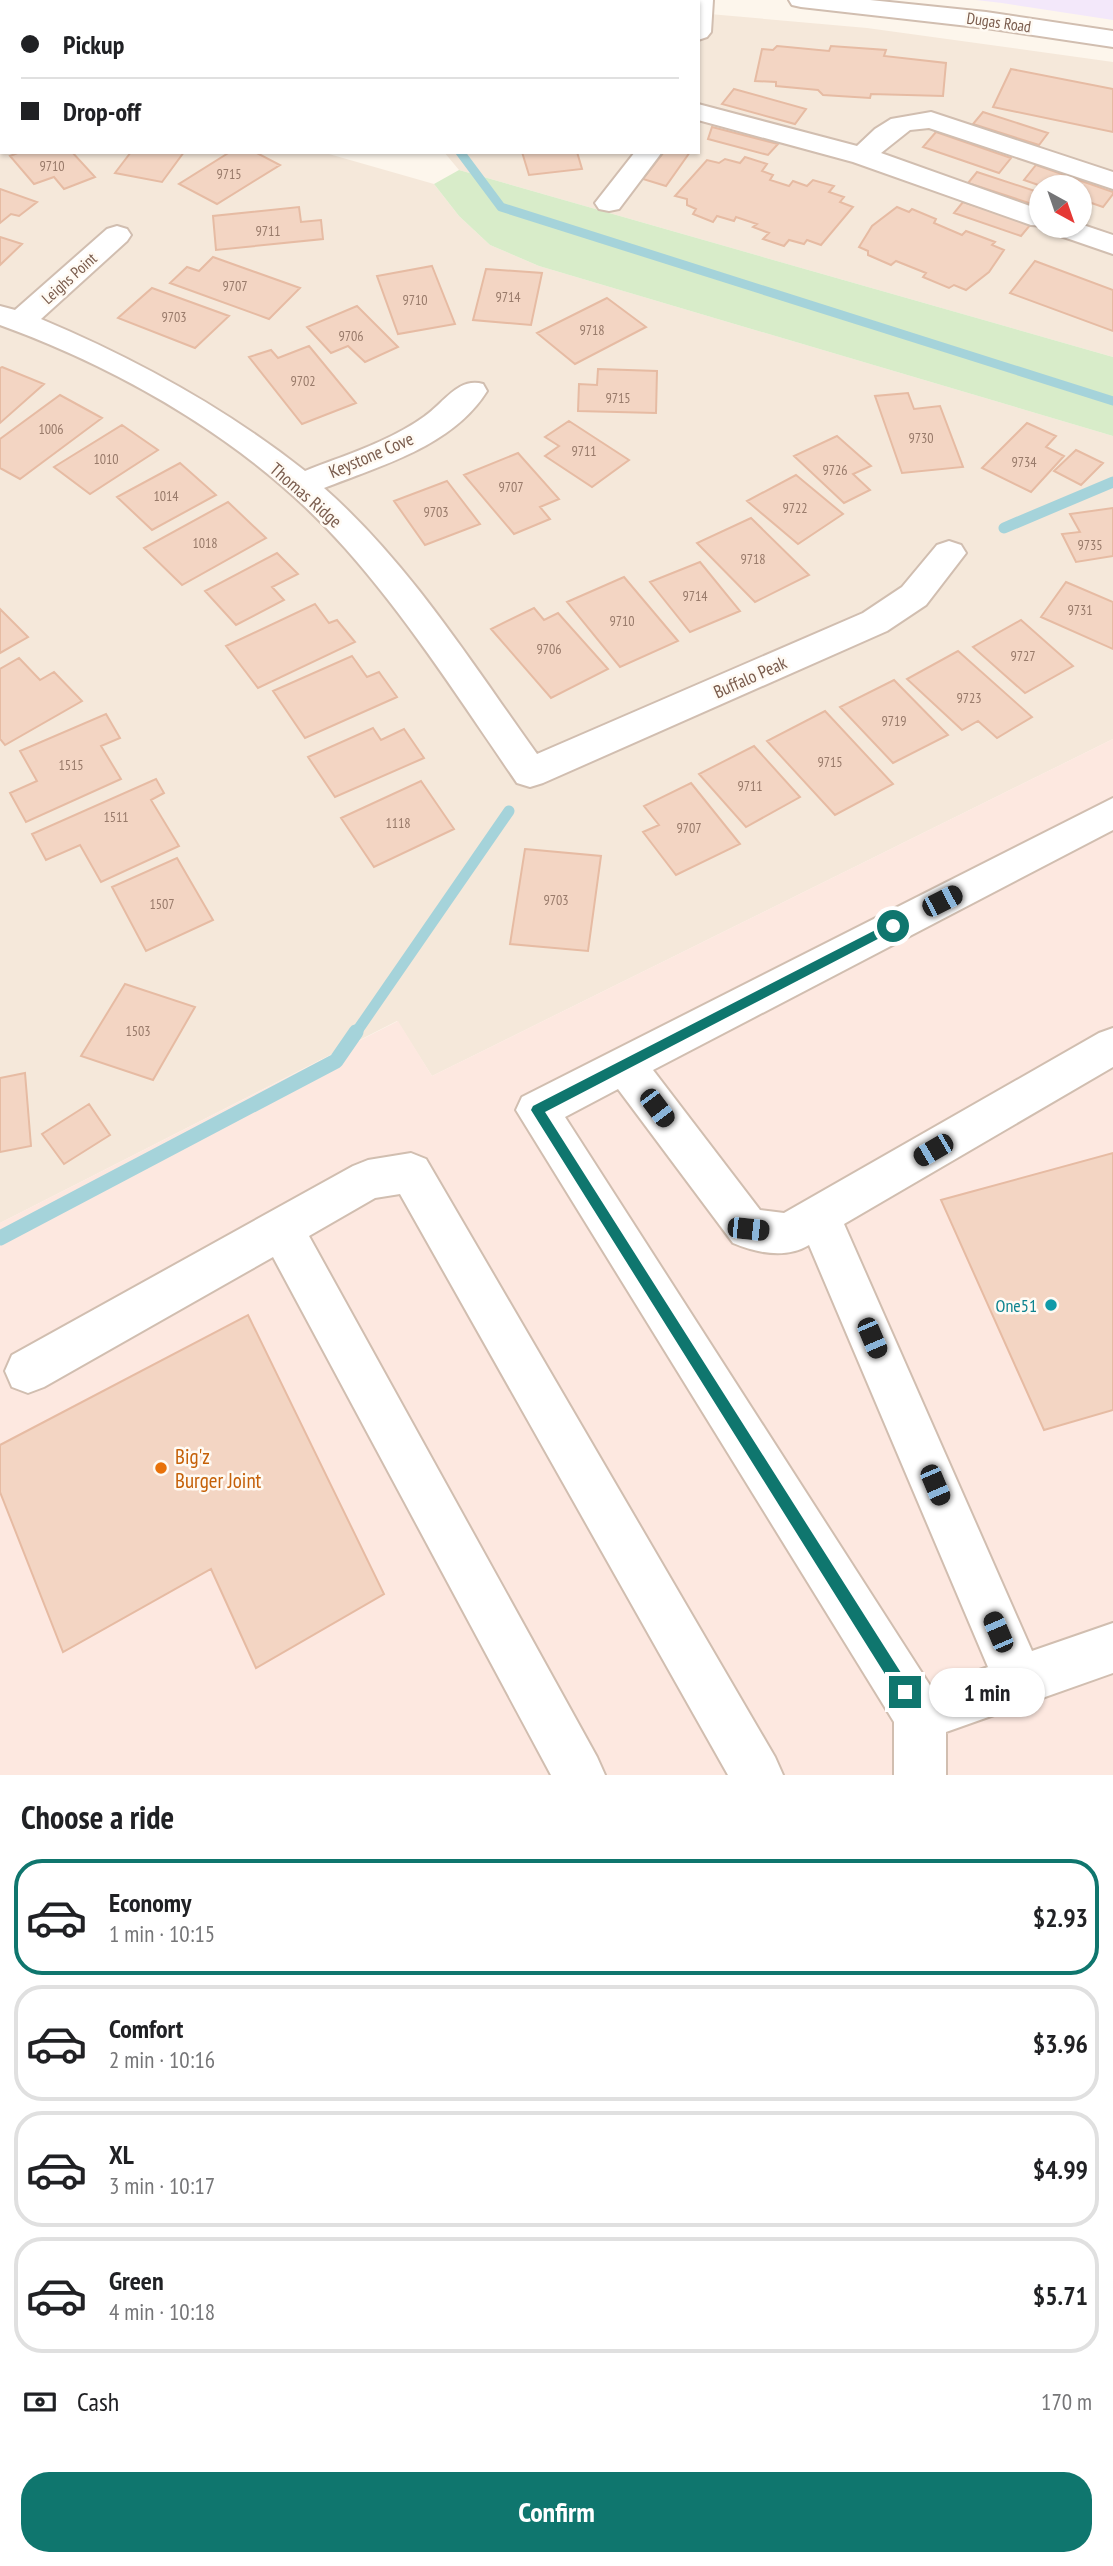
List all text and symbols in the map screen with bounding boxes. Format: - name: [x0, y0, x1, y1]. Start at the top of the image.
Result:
- street label: Dugas Road: [966, 8, 1033, 36]
- text: Pickup: [63, 28, 124, 61]
- text: Drop-off: [63, 95, 141, 128]
- house number: 9710: [39, 157, 65, 175]
- house number: 9715: [216, 165, 242, 183]
- north arrow: [1029, 175, 1092, 238]
- map controls: [1029, 175, 1092, 238]
- house number: 9711: [255, 222, 281, 240]
- street label: Leighs Point: [37, 248, 101, 308]
- house number: 9707: [222, 277, 248, 295]
- house number: 9714: [495, 288, 521, 306]
- house number: 9710: [402, 291, 428, 309]
- house number: 9703: [161, 308, 187, 326]
- house number: 9718: [579, 321, 605, 339]
- house number: 9706: [338, 327, 364, 345]
- house number: 9702: [290, 372, 316, 390]
- house number: 9715: [605, 389, 631, 407]
- house number: 1006: [38, 420, 64, 438]
- street label: Keystone Cove: [325, 427, 417, 483]
- house number: 9730: [908, 429, 934, 447]
- house number: 9711: [571, 442, 597, 460]
- house number: 1010: [93, 450, 119, 468]
- house number: 9734: [1011, 453, 1037, 471]
- street label: Thomas Ridge: [265, 457, 347, 533]
- house number: 9726: [822, 461, 848, 479]
- house number: 9707: [498, 478, 524, 496]
- house number: 1014: [153, 487, 179, 505]
- house number: 9722: [782, 499, 808, 517]
- house number: 9703: [423, 503, 449, 521]
- house number: 1018: [192, 534, 218, 552]
- house number: 9735: [1077, 536, 1103, 554]
- house number: 9718: [740, 550, 766, 568]
- house number: 9714: [682, 587, 708, 605]
- house number: 9731: [1067, 601, 1093, 619]
- house number: 9710: [609, 612, 635, 630]
- house number: 9706: [536, 640, 562, 658]
- house number: 9727: [1010, 647, 1036, 665]
- street label: Buffalo Peak: [710, 651, 790, 703]
- house number: 9723: [956, 689, 982, 707]
- house number: 9719: [881, 712, 907, 730]
- house number: 9715: [817, 753, 843, 771]
- house number: 1515: [58, 756, 84, 774]
- house number: 9711: [737, 777, 763, 795]
- house number: 1511: [103, 808, 129, 826]
- house number: 1118: [385, 814, 411, 832]
- house number: 9707: [676, 819, 702, 837]
- car: [919, 882, 966, 920]
- house number: 9703: [543, 891, 569, 909]
- house number: 1507: [149, 895, 175, 913]
- route start: [877, 910, 909, 942]
- house number: 1503: [125, 1022, 151, 1040]
- car: [636, 1085, 679, 1131]
- car: [910, 1130, 957, 1170]
- car: [727, 1216, 770, 1242]
- place label: One51: [996, 1294, 1037, 1317]
- marker: One51: [1043, 1297, 1059, 1313]
- car: [855, 1315, 890, 1361]
- place label: Big'z Burger Joint: [175, 1443, 262, 1494]
- marker: Big'z Burger Joint: [153, 1460, 169, 1476]
- car: [918, 1462, 953, 1508]
- car: [981, 1609, 1016, 1655]
- callout: 1 min: [930, 1668, 1045, 1716]
- route end: [889, 1676, 921, 1708]
- text: 1 min: [964, 1678, 1010, 1707]
- text: Choose a ride: [21, 1796, 174, 1838]
- icon: car: [25, 1886, 88, 1949]
- text: Economy: [109, 1886, 191, 1919]
- text: $2.93: [1033, 1901, 1088, 1934]
- text: 1 min · 10:15: [109, 1919, 215, 1948]
- icon: car: [25, 2012, 88, 2075]
- text: Comfort: [109, 2012, 183, 2045]
- text: $3.96: [1033, 2027, 1088, 2060]
- text: 2 min · 10:16: [109, 2045, 215, 2074]
- icon: car: [25, 2138, 88, 2201]
- text: XL: [109, 2138, 134, 2171]
- text: $4.99: [1033, 2153, 1088, 2186]
- text: 3 min · 10:17: [109, 2171, 215, 2200]
- icon: car: [25, 2264, 88, 2327]
- text: Green: [109, 2264, 164, 2297]
- text: $5.71: [1033, 2279, 1088, 2312]
- text: 4 min · 10:18: [109, 2297, 215, 2326]
- icon: cash: [21, 2383, 59, 2421]
- text: Cash: [77, 2385, 119, 2418]
- text: 170 m: [1041, 2387, 1092, 2416]
- button: Confirm: [21, 2472, 1092, 2552]

